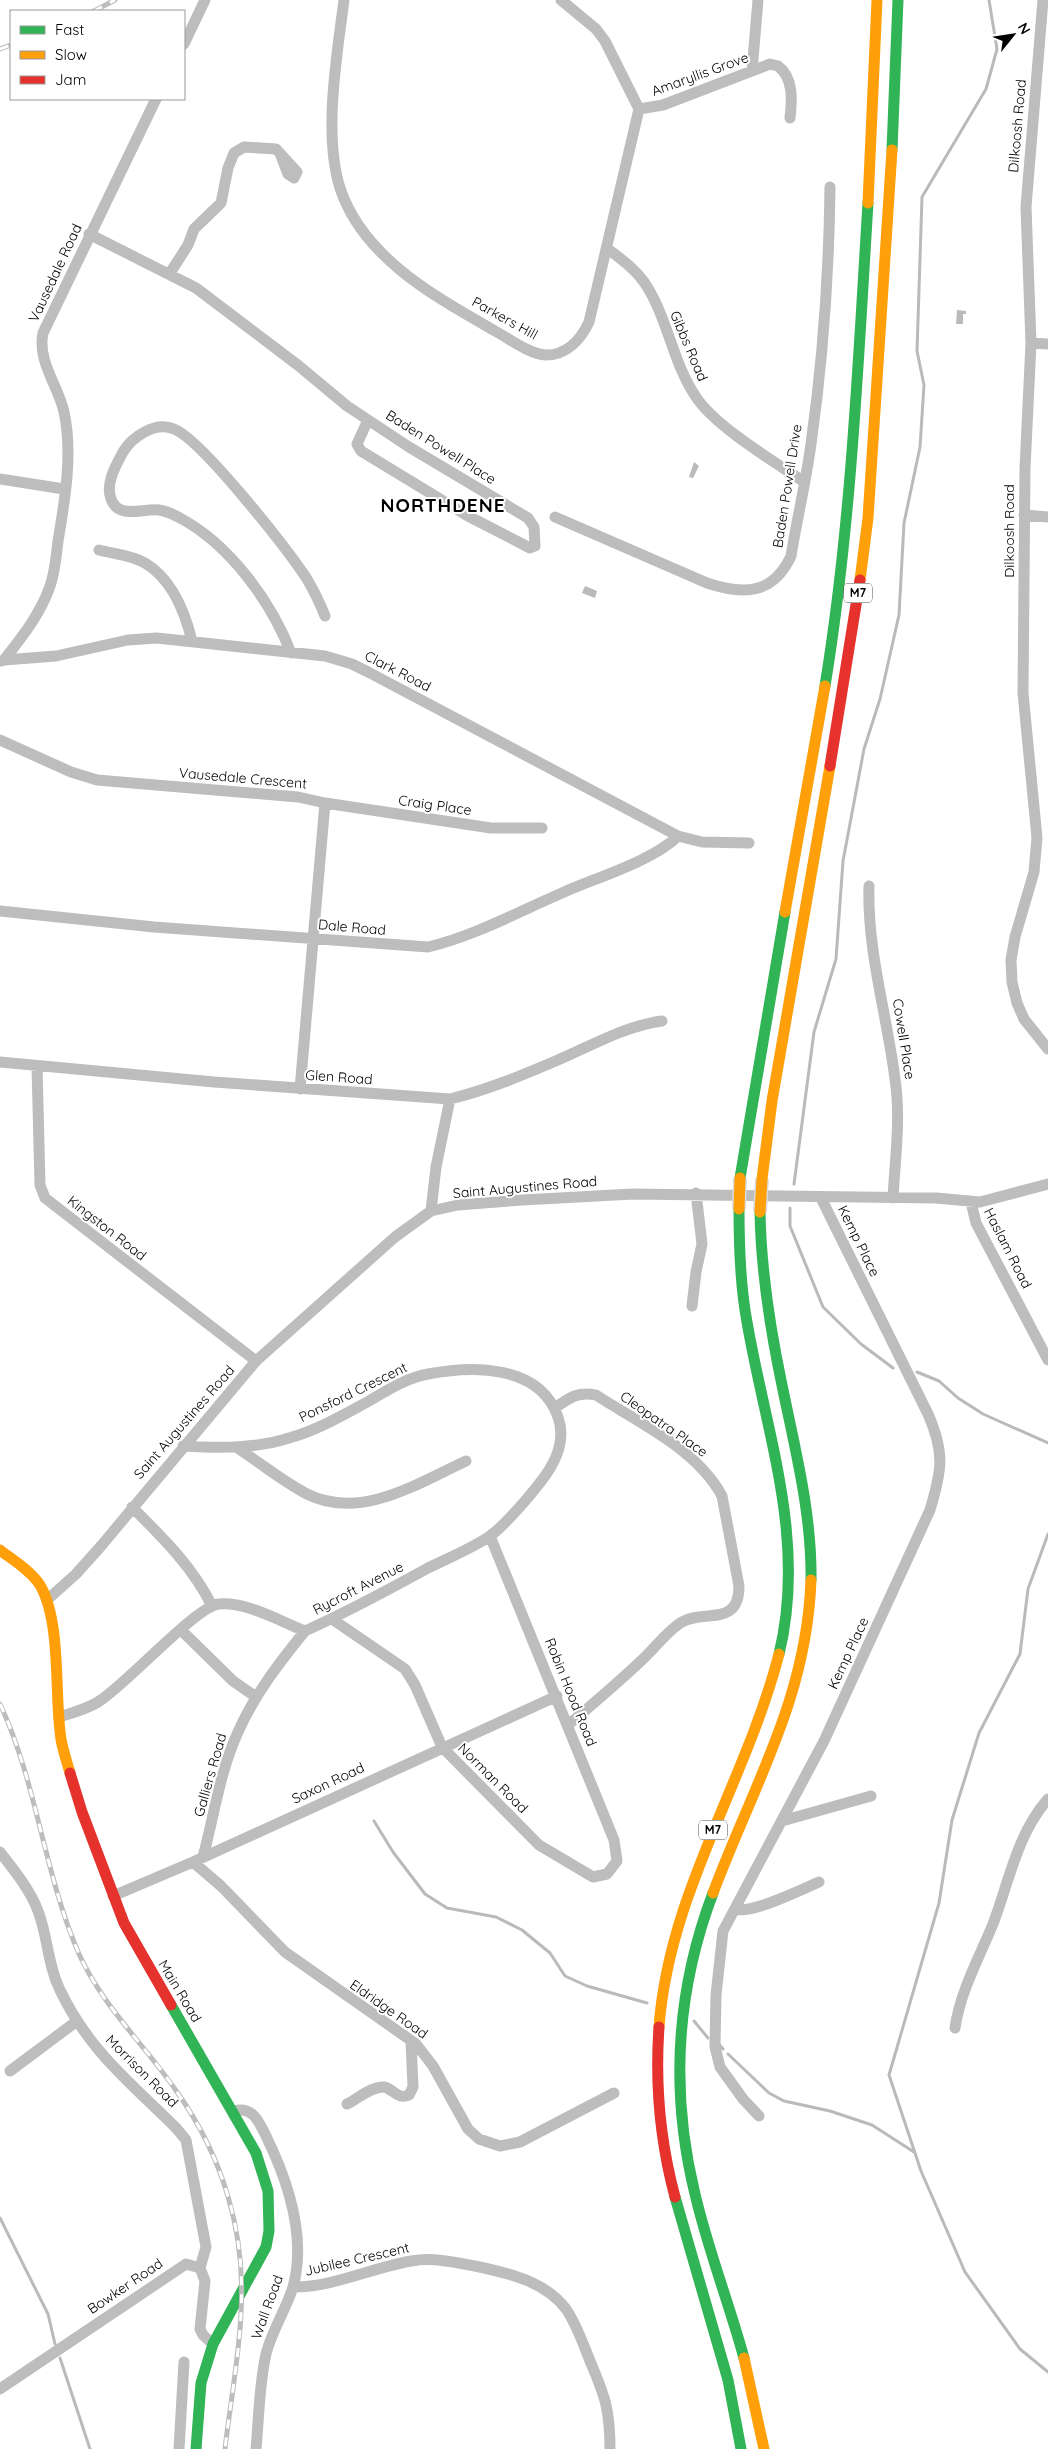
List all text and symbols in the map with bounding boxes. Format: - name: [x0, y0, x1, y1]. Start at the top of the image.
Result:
- legend: [10, 10, 185, 100]
- north arrow: [988, 10, 1038, 60]
- text: Fast: [55, 20, 84, 39]
- text: N: [1014, 20, 1035, 37]
- text: Slow: [55, 45, 87, 64]
- street label: Amaryllis Grove: [649, 48, 751, 100]
- text: Jam: [55, 70, 86, 89]
- street label: Dilkoosh Road: [1004, 79, 1030, 173]
- street label: Vausedale Road: [24, 221, 86, 325]
- street label: Parkers Hill: [469, 293, 541, 343]
- street label: Gibbs Road: [666, 308, 712, 384]
- street label: Baden Powell Place: [383, 406, 499, 488]
- street label: Baden Powell Drive: [768, 423, 806, 549]
- street label: Dilkoosh Road: [1000, 484, 1018, 578]
- district label: NORTHDENE: [381, 493, 506, 517]
- road number: M7: [844, 584, 872, 602]
- street label: Clark Road: [362, 647, 434, 695]
- street label: Vausedale Crescent: [178, 763, 308, 793]
- street label: Craig Place: [397, 791, 473, 819]
- street label: Dale Road: [317, 915, 387, 939]
- street label: Cowell Place: [889, 997, 919, 1081]
- street label: Glen Road: [305, 1066, 373, 1088]
- street label: Saint Augustines Road: [452, 1172, 598, 1202]
- street label: Kingston Road: [64, 1192, 150, 1264]
- street label: Kemp Place: [834, 1202, 884, 1280]
- street label: Haslam Road: [980, 1205, 1036, 1291]
- street label: Ponsford Crescent: [296, 1358, 410, 1426]
- street label: Saint Augustines Road: [130, 1361, 238, 1483]
- street label: Cleopatra Place: [617, 1387, 711, 1461]
- street label: Rycroft Avenue: [310, 1557, 407, 1619]
- street label: Kemp Place: [823, 1614, 873, 1692]
- street label: Robin Hood Road: [541, 1635, 601, 1749]
- street label: Galliers Road: [189, 1731, 231, 1819]
- street label: Norman Road: [454, 1739, 532, 1817]
- street label: Saxon Road: [289, 1758, 367, 1808]
- road number: M7: [699, 1820, 727, 1840]
- street label: Main Road: [154, 1956, 206, 2026]
- street label: Eldridge Road: [346, 1975, 432, 2043]
- street label: Morrison Road: [102, 2031, 182, 2111]
- street label: Jubilee Crescent: [303, 2238, 411, 2280]
- street label: Bowker Road: [84, 2254, 166, 2318]
- street label: Wall Road: [247, 2272, 287, 2342]

